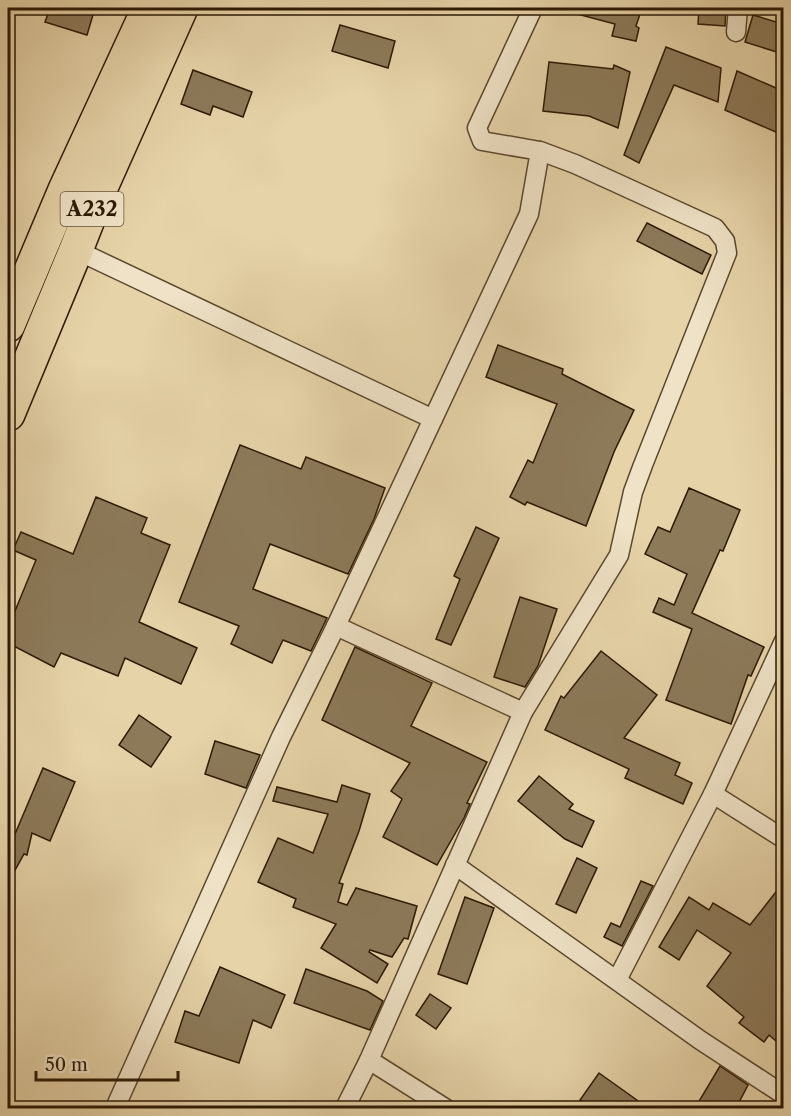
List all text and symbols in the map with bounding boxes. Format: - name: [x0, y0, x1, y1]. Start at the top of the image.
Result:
- road number: A232: [60, 192, 124, 226]
- scale bar: [36, 1044, 178, 1082]
- text: 50 m: [45, 1054, 88, 1076]

